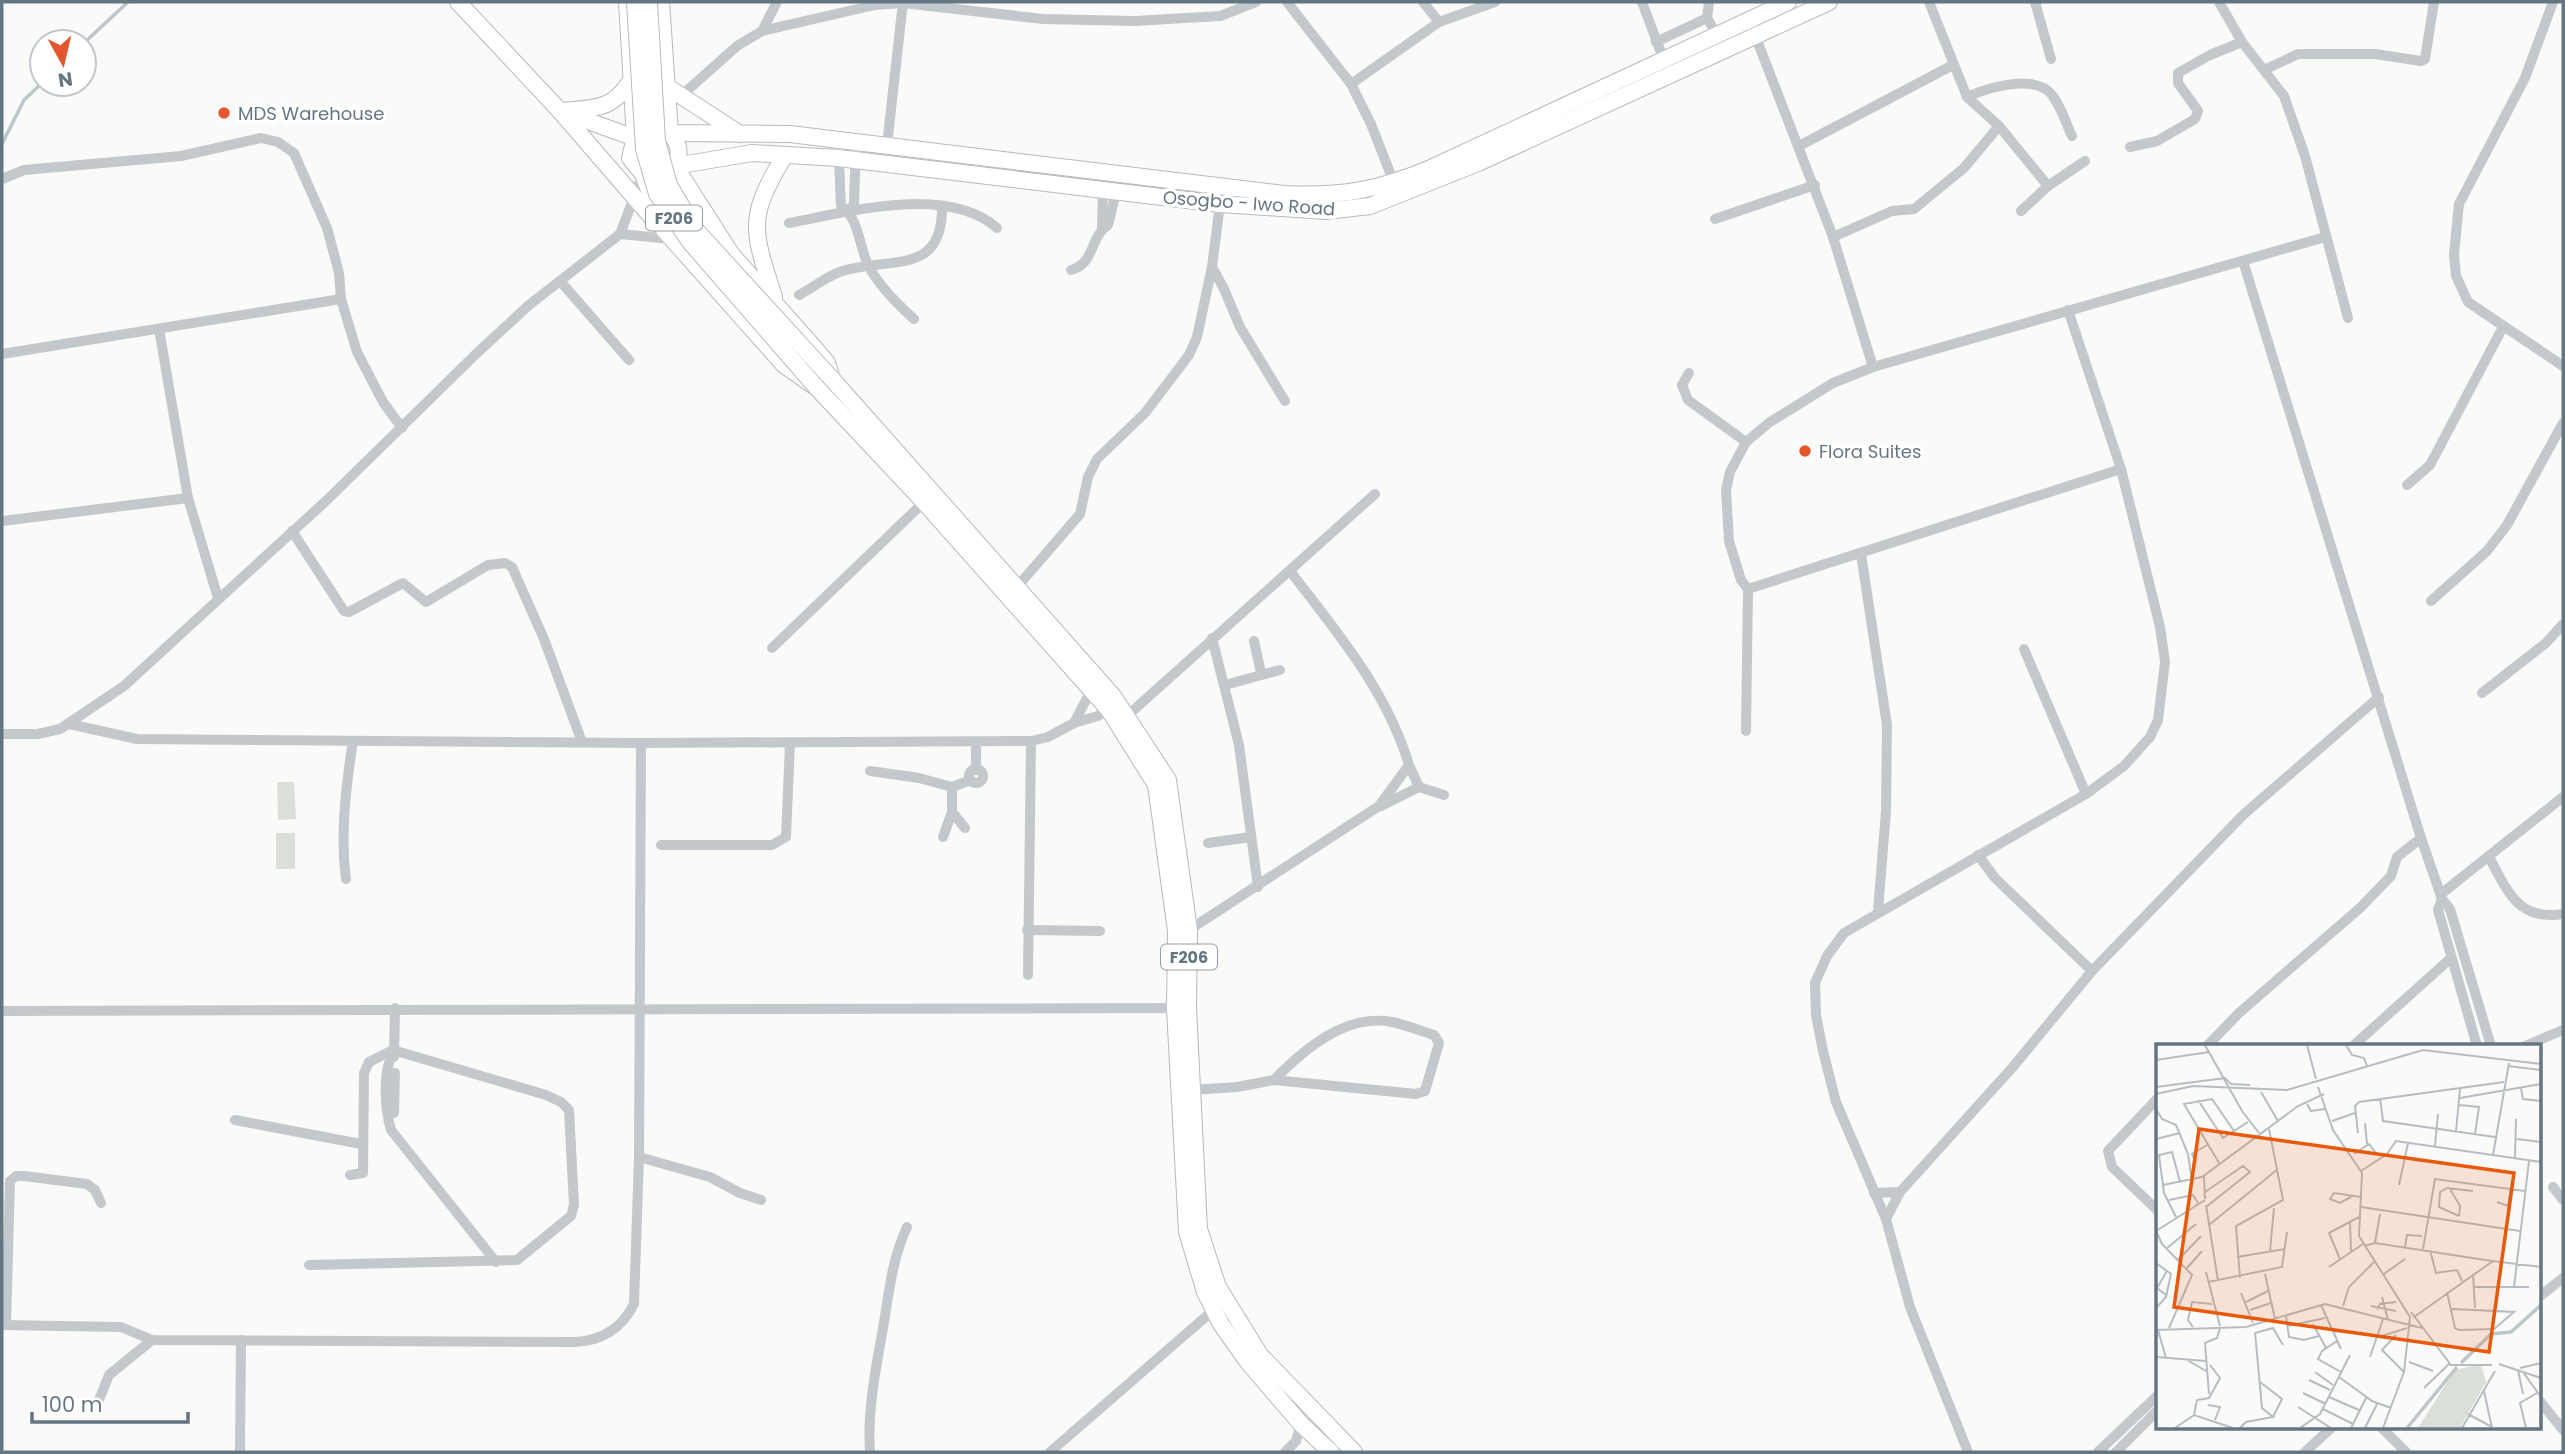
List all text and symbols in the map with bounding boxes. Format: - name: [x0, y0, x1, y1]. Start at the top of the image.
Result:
- north arrow: [28, 28, 98, 98]
- text: N: [56, 65, 74, 94]
- place label: MDS Warehouse: [238, 101, 384, 126]
- marker: MDS Warehouse: [216, 105, 232, 121]
- street label: Osogbo - Iwo Road: [1162, 185, 1336, 221]
- road number: F206: [646, 206, 702, 230]
- place label: Flora Suites: [1819, 439, 1921, 464]
- marker: Flora Suites: [1797, 443, 1813, 459]
- road number: F206: [1161, 945, 1217, 970]
- inset map: [2156, 1044, 2540, 1430]
- scale bar: [32, 1380, 187, 1424]
- text: 100 m: [42, 1390, 102, 1419]

